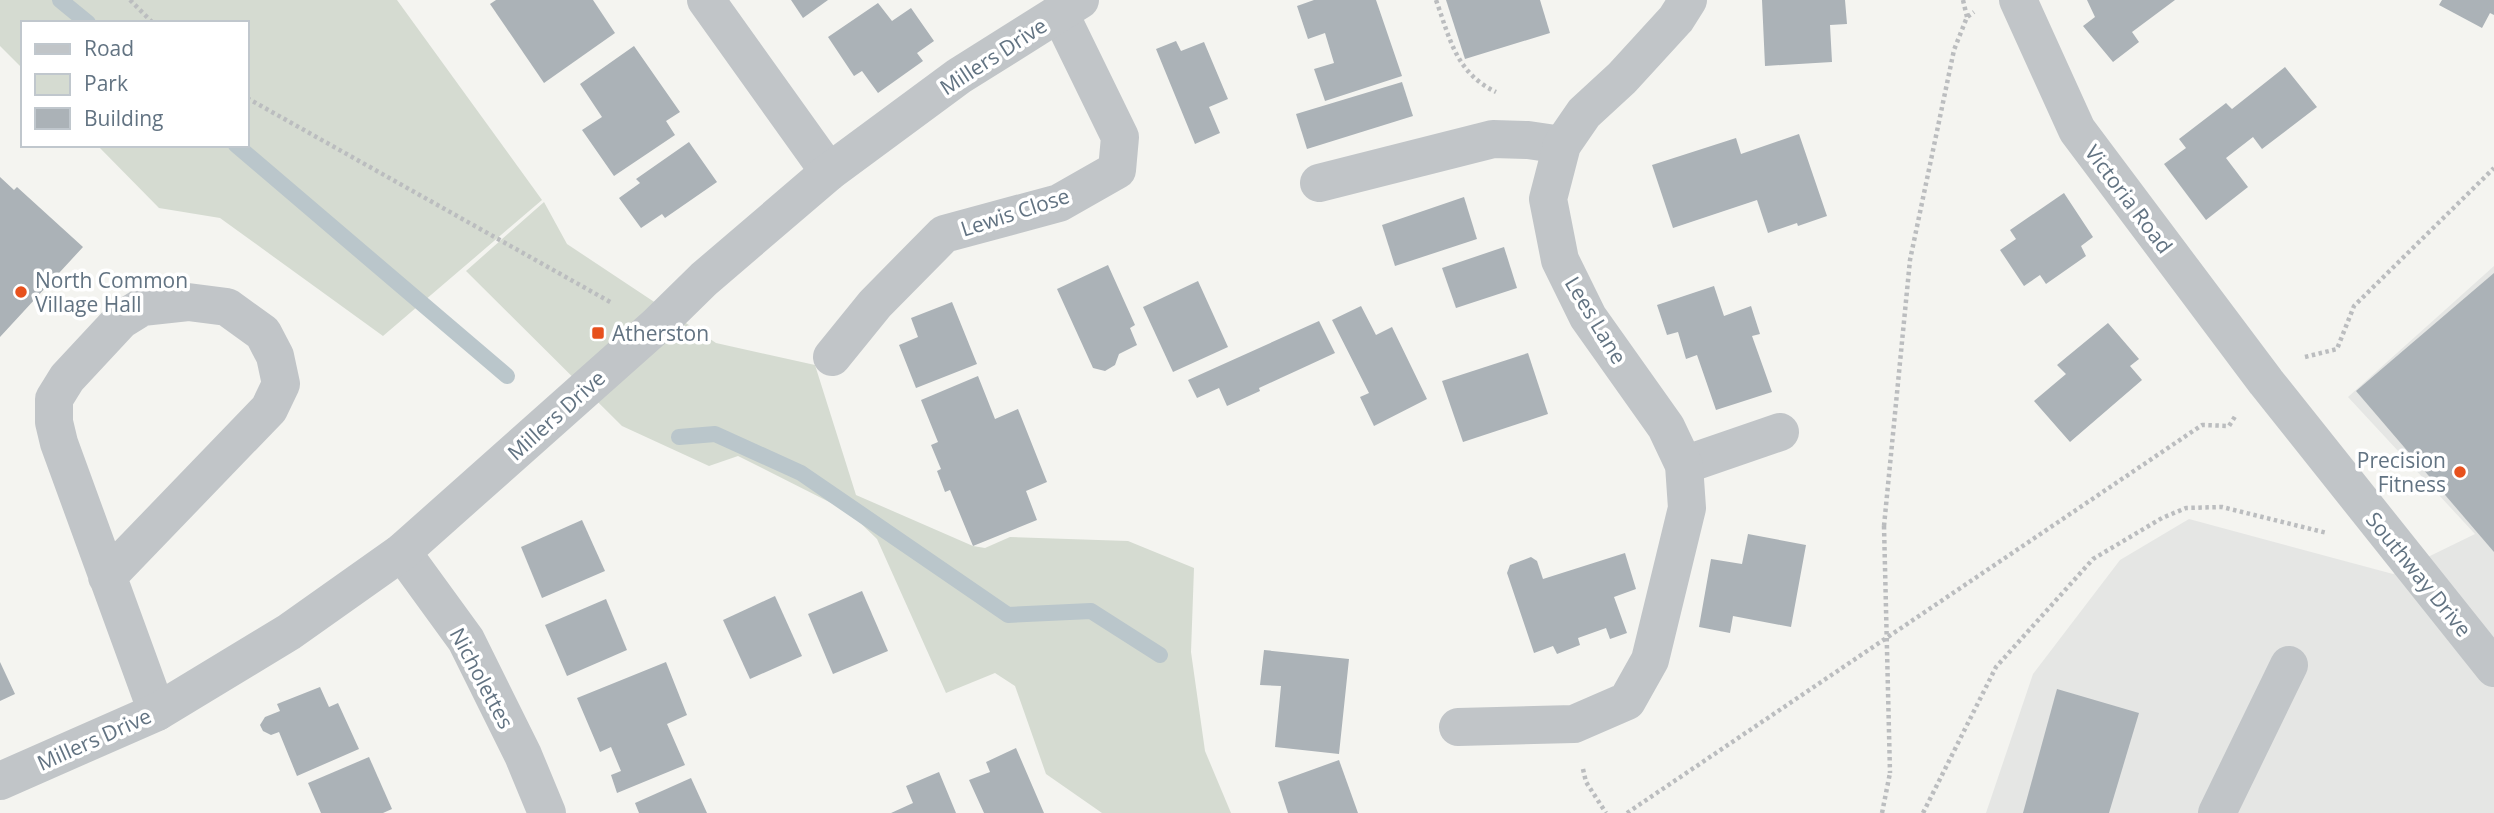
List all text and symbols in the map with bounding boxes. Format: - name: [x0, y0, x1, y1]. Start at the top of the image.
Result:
- street label: Millers Drive: [934, 11, 1052, 101]
- legend: [21, 21, 248, 147]
- text: Road: [84, 34, 134, 62]
- text: Park: [84, 69, 128, 97]
- text: Building: [84, 104, 163, 132]
- street label: Victoria Road: [2079, 139, 2179, 259]
- street label: Lewis Close: [957, 181, 1073, 243]
- place label: North Common Village Hall: [35, 266, 188, 318]
- street label: Lees Lane: [1559, 271, 1633, 369]
- marker: North Common Village Hall: [13, 284, 29, 300]
- place label: Atherston: [612, 319, 709, 347]
- marker: Atherston: [590, 325, 606, 341]
- street label: Millers Drive: [501, 364, 611, 466]
- place label: Precision Fitness: [2357, 446, 2446, 498]
- marker: Precision Fitness: [2452, 464, 2468, 480]
- street label: Southway Drive: [2360, 506, 2478, 642]
- street label: Nicholettes: [444, 623, 520, 733]
- street label: Millers Drive: [33, 701, 155, 777]

